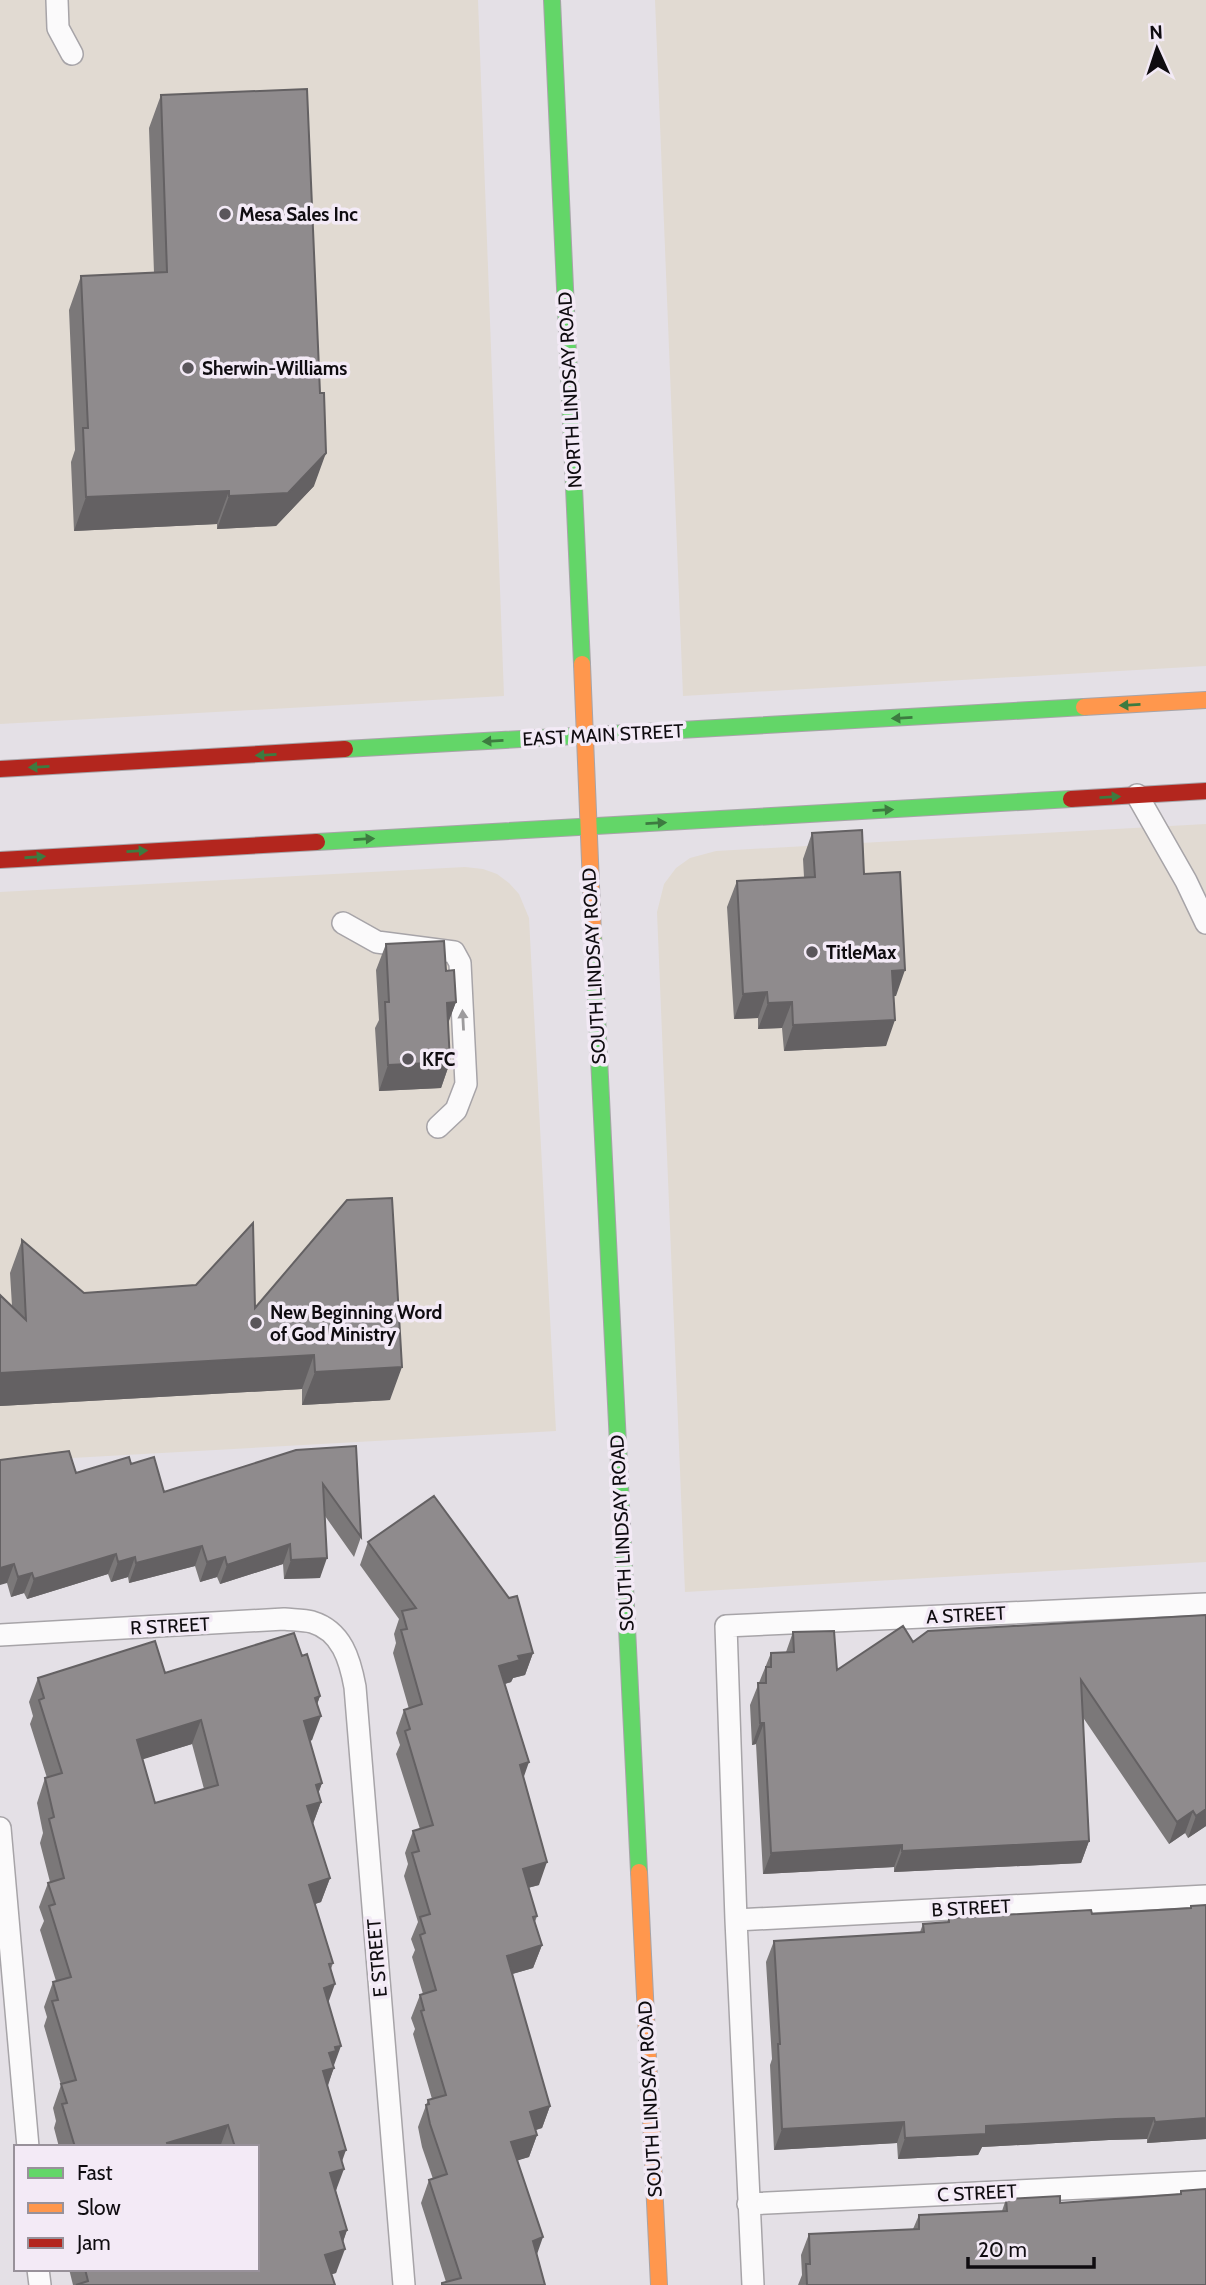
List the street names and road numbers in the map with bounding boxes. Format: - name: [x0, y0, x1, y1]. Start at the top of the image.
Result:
- street label: NORTH LINDSAY ROAD: [553, 291, 587, 489]
- street label: EAST MAIN STREET: [522, 719, 684, 751]
- street label: SOUTH LINDSAY ROAD: [577, 867, 611, 1065]
- street label: SOUTH LINDSAY ROAD: [605, 1434, 639, 1632]
- street label: A STREET: [926, 1601, 1006, 1629]
- street label: R STREET: [130, 1612, 210, 1640]
- street label: B STREET: [931, 1894, 1011, 1922]
- street label: E STREET: [362, 1918, 392, 1998]
- street label: SOUTH LINDSAY ROAD: [633, 2000, 667, 2198]
- street label: C STREET: [937, 2179, 1017, 2207]

